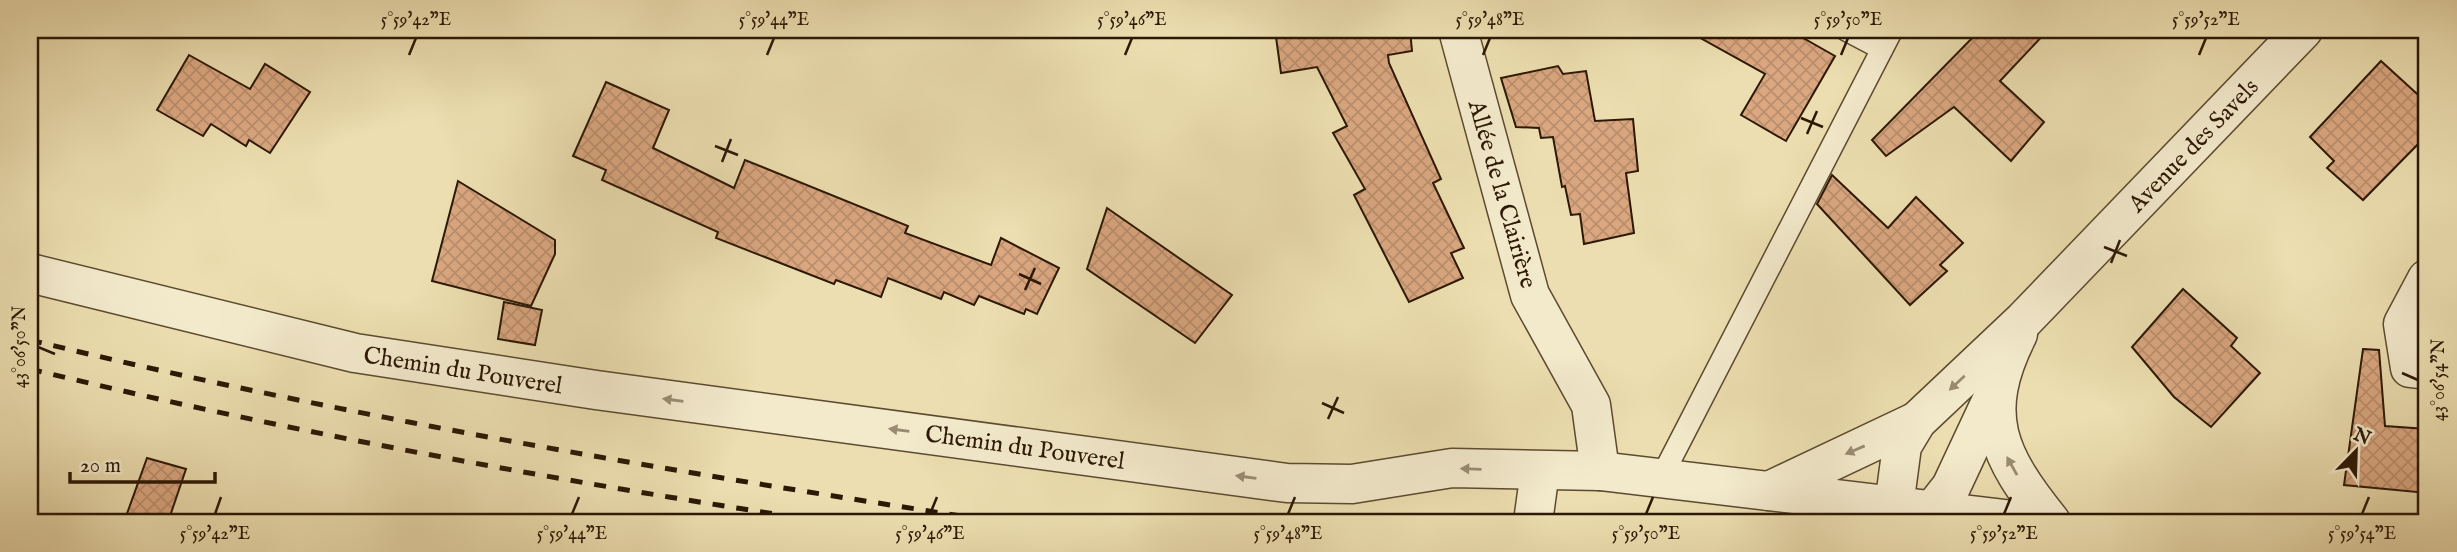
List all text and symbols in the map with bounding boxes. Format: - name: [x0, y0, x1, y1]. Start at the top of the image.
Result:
- text: 5°59'42"E: [381, 9, 451, 32]
- text: 5°59'44"E: [739, 9, 809, 32]
- text: 5°59'46"E: [1097, 9, 1167, 32]
- text: 5°59'48"E: [1456, 9, 1524, 32]
- text: 5°59'50"E: [1814, 9, 1882, 32]
- text: 5°59'52"E: [2172, 9, 2240, 32]
- street label: Avenue des Savels: [2121, 72, 2266, 220]
- street label: Allée de la Clairière: [1460, 96, 1543, 292]
- text: 43°06'50"N: [9, 305, 32, 388]
- text: 43°06'54"N: [2428, 338, 2451, 421]
- street label: Chemin du Pouverel: [361, 340, 565, 403]
- one-way arrow: [1949, 375, 1966, 391]
- one-way arrow: [662, 395, 684, 406]
- north arrow: [2320, 416, 2390, 486]
- street label: Chemin du Pouverel: [923, 419, 1127, 478]
- text: N: [2349, 423, 2375, 452]
- one-way arrow: [888, 425, 910, 436]
- scale bar: [70, 440, 215, 484]
- one-way arrow: [1845, 445, 1866, 456]
- text: 20 m: [80, 453, 121, 480]
- one-way arrow: [2006, 457, 2018, 476]
- one-way arrow: [1460, 463, 1482, 475]
- one-way arrow: [1234, 471, 1256, 482]
- text: 5°59'42"E: [180, 523, 250, 546]
- text: 5°59'44"E: [537, 523, 607, 546]
- text: 5°59'46"E: [895, 523, 965, 546]
- text: 5°59'48"E: [1254, 523, 1322, 546]
- text: 5°59'50"E: [1612, 523, 1680, 546]
- text: 5°59'52"E: [1970, 523, 2038, 546]
- text: 5°59'54"E: [2328, 523, 2396, 546]

